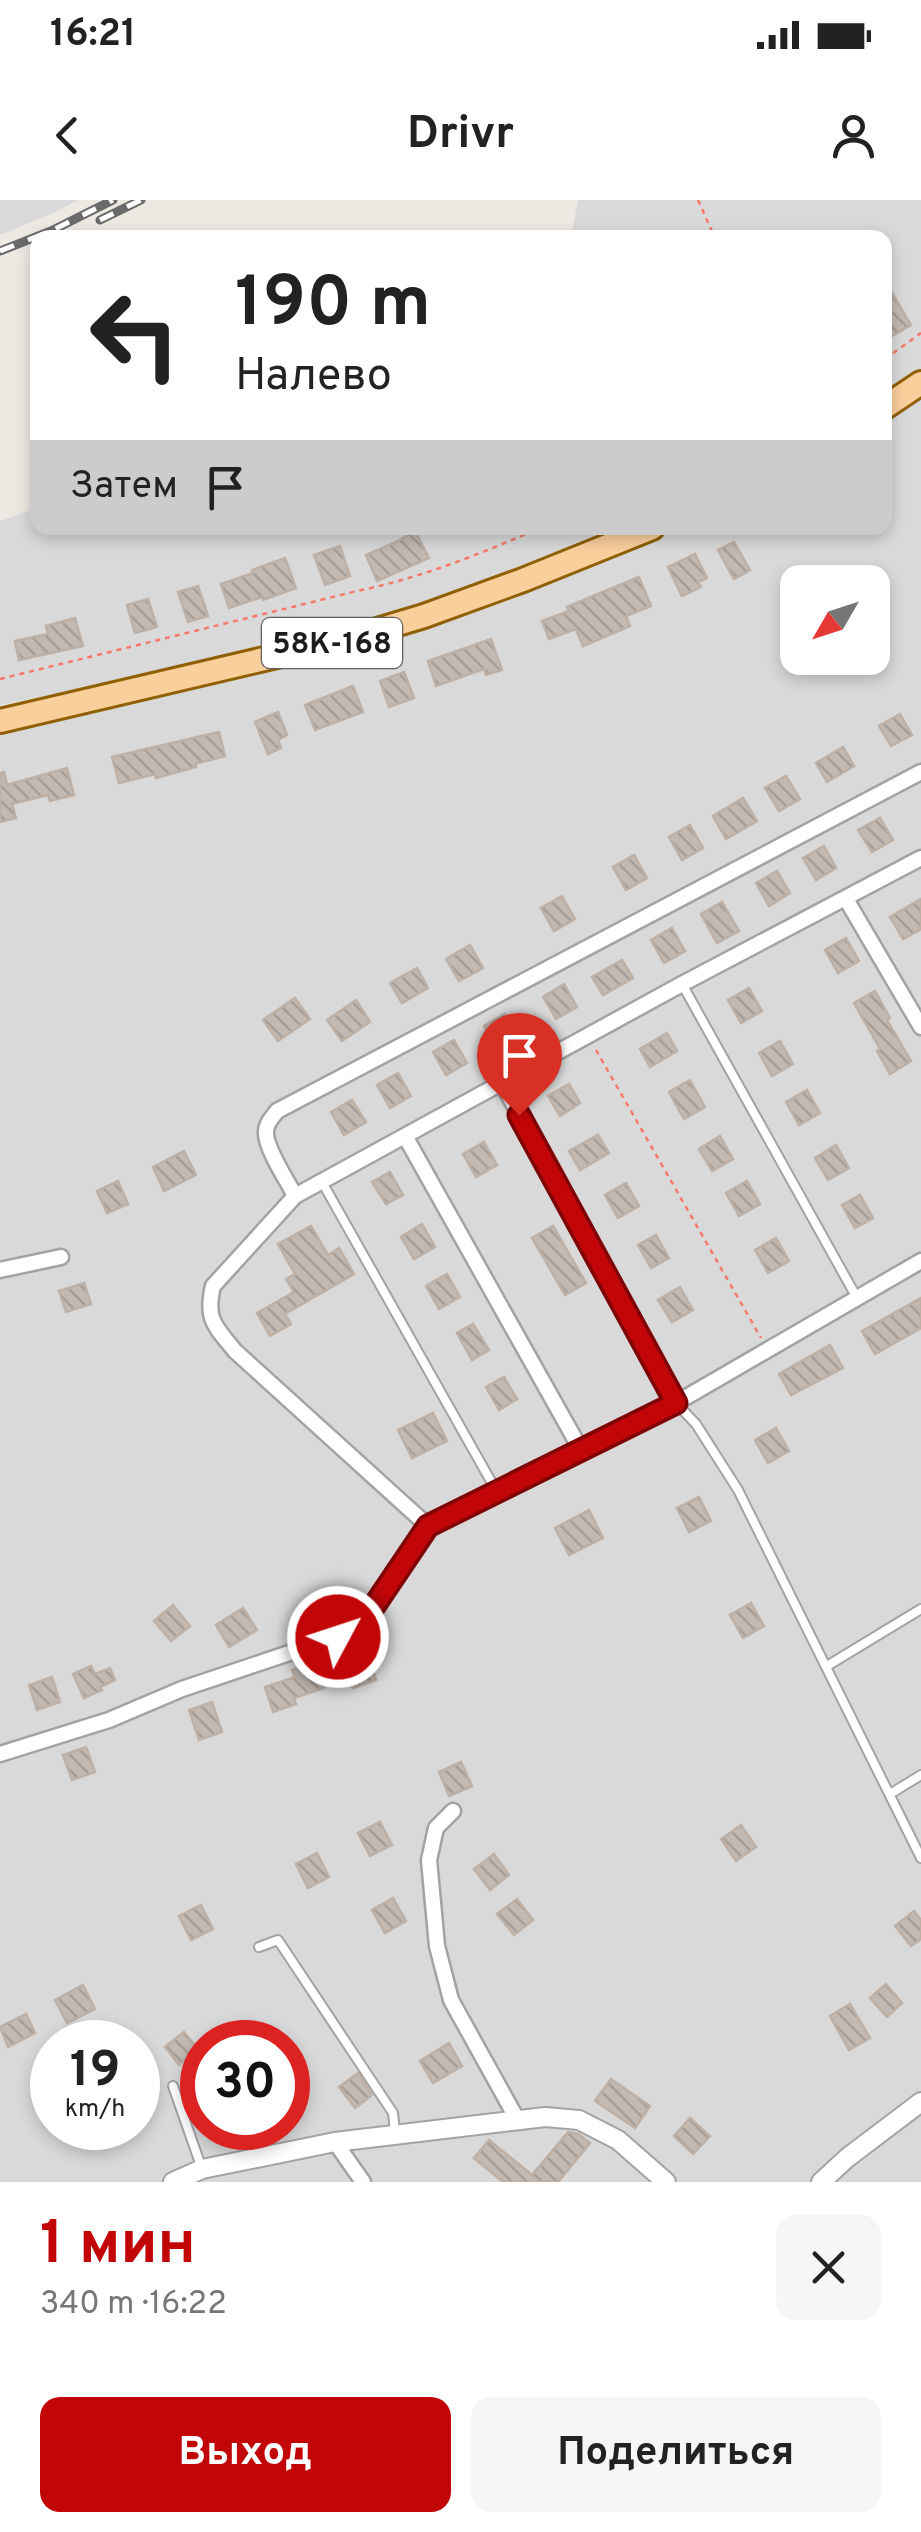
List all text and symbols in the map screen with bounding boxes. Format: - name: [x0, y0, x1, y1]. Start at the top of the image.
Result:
- text: 16:21: [50, 11, 136, 60]
- text: Drivr: [407, 107, 514, 164]
- icon: back: [40, 108, 95, 163]
- icon: person: [826, 108, 881, 163]
- text: 190 m: [235, 262, 431, 351]
- icon: left: [70, 270, 200, 400]
- text: Налево: [235, 349, 392, 406]
- icon: arrive: [198, 460, 253, 515]
- text: Затем: [70, 463, 178, 512]
- north arrow: [780, 565, 890, 675]
- map controls: [780, 565, 890, 675]
- road number: 58К-168: [262, 618, 402, 668]
- pin: [477, 1013, 562, 1116]
- icon: arrive: [492, 1028, 547, 1083]
- position arrow: [286, 1585, 390, 1689]
- speed limit sign: 30: [180, 2020, 310, 2150]
- text: 19: [70, 2041, 120, 2104]
- text: km/h: [65, 2094, 125, 2126]
- text: 1 мин: [40, 2209, 196, 2285]
- button: close: [776, 2215, 881, 2320]
- text: 340 m · 16:22: [40, 2285, 227, 2325]
- button: Выход: [40, 2397, 451, 2512]
- button: Поделиться: [471, 2397, 881, 2512]

